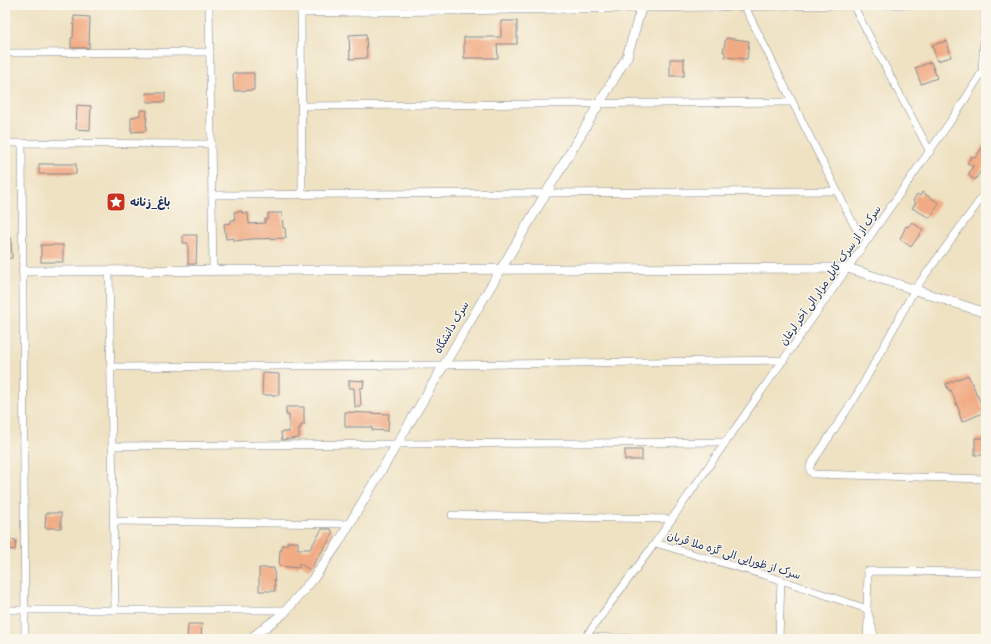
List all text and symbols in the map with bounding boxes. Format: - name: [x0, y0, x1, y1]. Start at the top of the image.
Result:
- place icon: باغ_زنانه: [105, 191, 127, 213]
- place label: باغ_زنانه: [130, 195, 170, 210]
- street label: سرک از از سرک کابل مزار الی آخر لرغان: [776, 202, 885, 348]
- street label: سرک دانشگاه: [430, 298, 472, 356]
- street label: سرک از ظورایی الی گزه ملا قربان: [665, 528, 803, 583]

